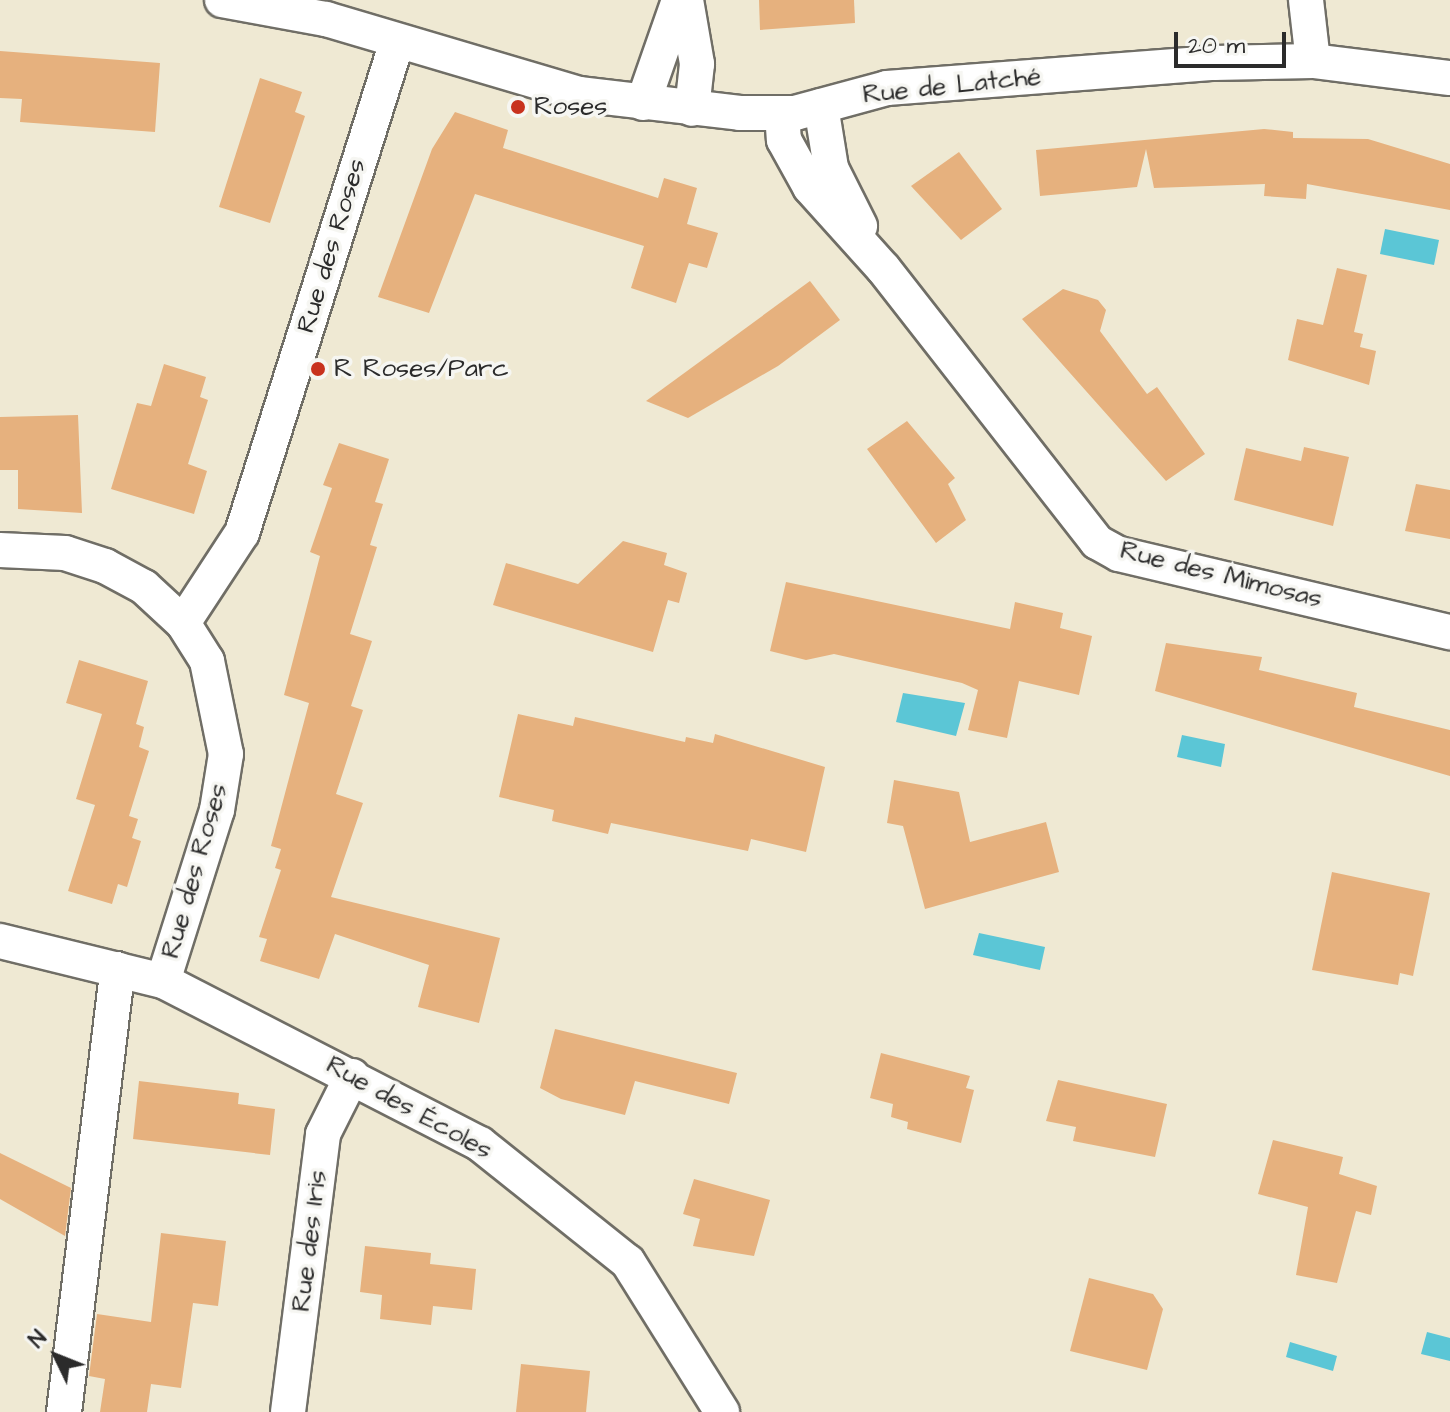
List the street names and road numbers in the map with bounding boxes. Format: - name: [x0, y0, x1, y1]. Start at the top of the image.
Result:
- street label: Rue de Latché: [861, 61, 1043, 111]
- street label: Rue des Roses: [291, 155, 373, 337]
- street label: Rue des Mimosas: [1117, 535, 1325, 615]
- street label: Rue des Roses: [155, 780, 235, 962]
- street label: Rue des Écoles: [321, 1050, 497, 1166]
- street label: Rue des Iris: [286, 1168, 334, 1314]

